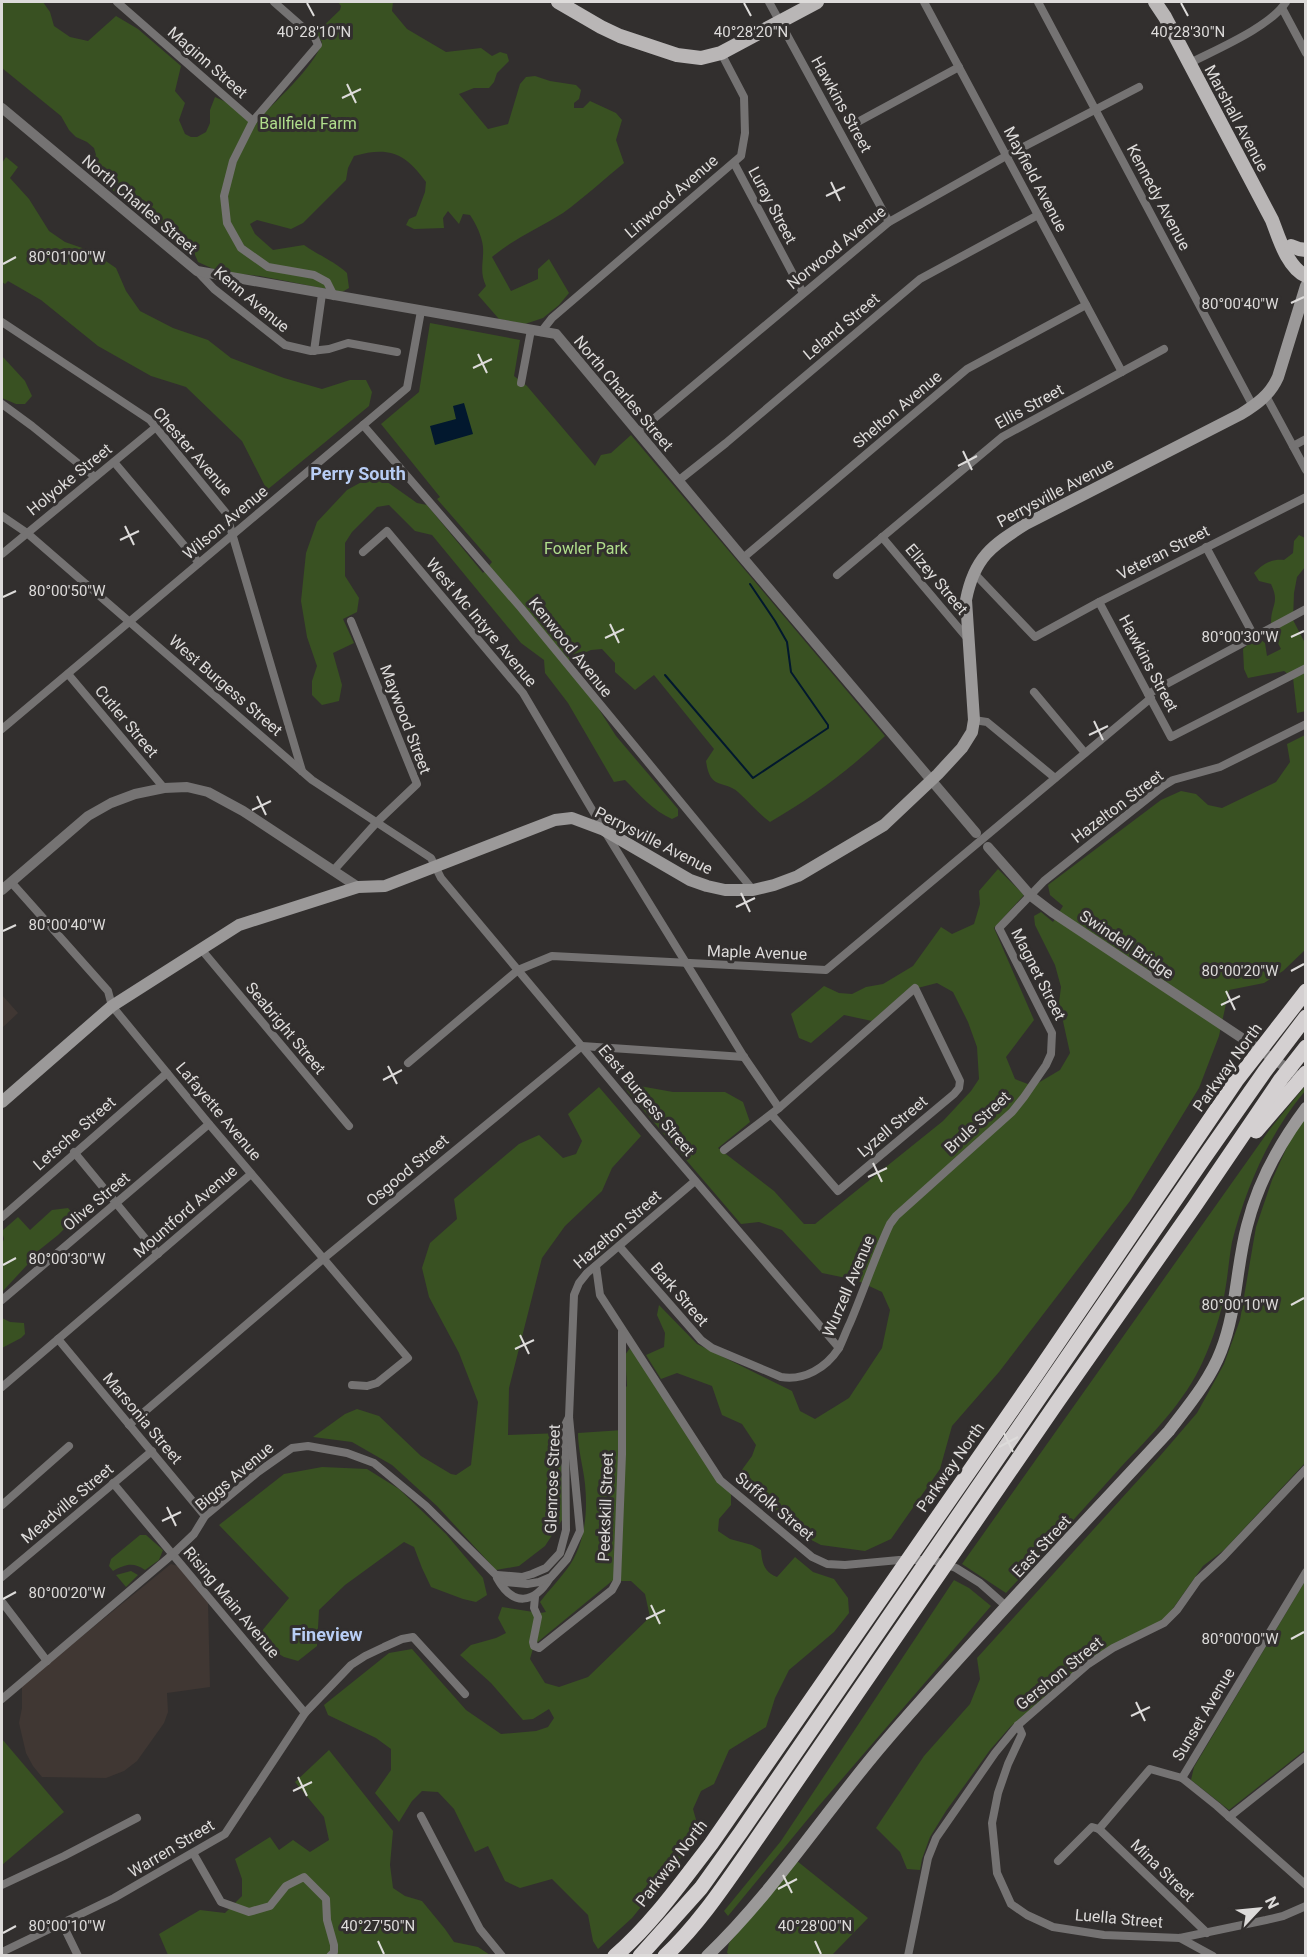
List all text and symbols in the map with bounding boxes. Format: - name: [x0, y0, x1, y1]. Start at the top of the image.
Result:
- street label: Maginn Street: [164, 23, 251, 102]
- text: 40°28'10"N: [277, 23, 351, 41]
- text: 40°28'20"N: [714, 23, 788, 41]
- text: 40°28'30"N: [1151, 23, 1225, 41]
- street label: Hawkins Street: [807, 53, 876, 156]
- street label: Marshall Avenue: [1200, 62, 1273, 175]
- park label: Ballfield Farm: [259, 114, 357, 133]
- street label: Mayfield Avenue: [1000, 123, 1071, 235]
- street label: Kennedy Avenue: [1123, 141, 1194, 254]
- street label: North Charles Street: [78, 151, 201, 258]
- street label: Linwood Avenue: [621, 151, 722, 242]
- street label: Luray Street: [744, 163, 801, 247]
- street label: Norwood Avenue: [783, 202, 890, 293]
- text: 80°01'00"W: [29, 248, 105, 266]
- street label: Kenn Avenue: [210, 262, 293, 336]
- street label: Leland Street: [799, 289, 883, 364]
- text: 80°00'40"W: [1202, 295, 1278, 313]
- street label: North Charles Street: [570, 332, 677, 455]
- street label: Shelton Avenue: [849, 367, 946, 452]
- street label: Ellis Street: [992, 380, 1067, 433]
- street label: Chester Avenue: [149, 403, 236, 500]
- street label: Holyoke Street: [23, 439, 116, 519]
- street label: Perrysville Avenue: [994, 454, 1117, 531]
- district label: Perry South: [310, 463, 406, 484]
- street label: Wilson Avenue: [179, 482, 271, 563]
- street label: Veteran Street: [1114, 521, 1212, 584]
- park label: Fowler Park: [544, 539, 629, 558]
- street label: Ellzey Street: [901, 540, 972, 619]
- street label: West Mc Intyre Avenue: [422, 554, 541, 691]
- text: 80°00'50"W: [29, 582, 105, 600]
- street label: Kenwood Avenue: [525, 594, 617, 701]
- street label: Hawkins Street: [1115, 611, 1182, 715]
- text: 80°00'30"W: [1202, 628, 1278, 646]
- street label: West Burgess Street: [165, 631, 286, 740]
- street label: Maywood Street: [376, 662, 435, 777]
- street label: Cutler Street: [91, 681, 162, 761]
- street label: Hazelton Street: [1068, 766, 1167, 847]
- street label: Perrysville Avenue: [592, 803, 716, 878]
- street label: Swindell Bridge: [1076, 906, 1177, 983]
- text: 80°00'40"W: [29, 916, 105, 934]
- street label: Magnet Street: [1007, 925, 1070, 1023]
- street label: Maple Avenue: [707, 941, 807, 964]
- text: 80°00'20"W: [1202, 962, 1278, 980]
- street label: Seabright Street: [242, 978, 330, 1078]
- street label: Parkway North: [1189, 1019, 1266, 1115]
- street label: East Burgess Street: [595, 1041, 699, 1160]
- street label: Lafayette Avenue: [172, 1058, 265, 1164]
- street label: Brule Street: [941, 1087, 1014, 1158]
- street label: Lyzell Street: [854, 1092, 931, 1161]
- street label: Letsche Street: [29, 1093, 119, 1174]
- street label: Osgood Street: [362, 1130, 452, 1210]
- street label: Mountford Avenue: [130, 1161, 241, 1262]
- street label: Olive Street: [59, 1168, 133, 1235]
- street label: Hazelton Street: [570, 1186, 665, 1272]
- street label: Wurzell Avenue: [818, 1232, 878, 1340]
- text: 80°00'30"W: [29, 1250, 105, 1268]
- street label: Bark Street: [647, 1259, 713, 1330]
- text: 80°00'10"W: [1202, 1296, 1278, 1314]
- street label: Marsonia Street: [99, 1369, 186, 1468]
- street label: Parkway North: [913, 1419, 988, 1516]
- street label: Glenrose Street: [541, 1424, 564, 1534]
- street label: Biggs Avenue: [191, 1438, 277, 1515]
- street label: Peekskill Street: [594, 1452, 617, 1562]
- street label: Meadville Street: [17, 1459, 117, 1547]
- street label: Suffolk Street: [732, 1468, 818, 1545]
- street label: East Street: [1008, 1512, 1075, 1581]
- street label: Rising Main Avenue: [180, 1543, 284, 1662]
- text: 80°00'20"W: [29, 1584, 105, 1602]
- district label: Fineview: [291, 1624, 363, 1645]
- text: 80°00'00"W: [1202, 1630, 1278, 1648]
- street label: Gershon Street: [1012, 1633, 1106, 1714]
- street label: Sunset Avenue: [1168, 1664, 1239, 1764]
- street label: Warren Street: [125, 1815, 218, 1882]
- street label: Parkway North: [632, 1816, 711, 1910]
- street label: Mina Street: [1127, 1835, 1199, 1906]
- north arrow: [1229, 1879, 1289, 1939]
- text: N: [1261, 1893, 1283, 1912]
- street label: Luella Street: [1074, 1905, 1164, 1932]
- text: 80°00'10"W: [29, 1917, 105, 1935]
- text: 40°27'50"N: [341, 1917, 415, 1935]
- text: 40°28'00"N: [778, 1917, 852, 1935]

